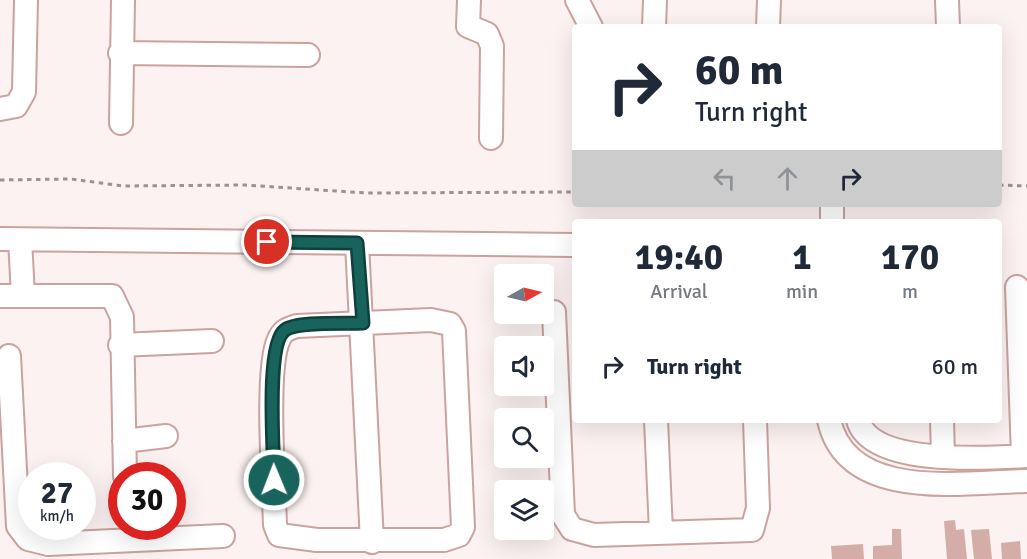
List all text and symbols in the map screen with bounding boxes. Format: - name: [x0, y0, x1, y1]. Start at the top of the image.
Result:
- text: 60 m: [695, 45, 784, 96]
- icon: right: [596, 48, 674, 126]
- text: Turn right: [695, 96, 808, 129]
- icon: left: [708, 162, 741, 195]
- icon: ahead: [771, 162, 804, 195]
- icon: right: [834, 162, 867, 195]
- pin: [241, 216, 292, 267]
- icon: arrive: [250, 225, 283, 258]
- text: 19:40: [635, 235, 723, 280]
- text: 1: [792, 235, 812, 280]
- text: 170: [881, 235, 939, 280]
- north arrow: [494, 264, 554, 324]
- map controls: [494, 264, 554, 540]
- text: Arrival: [650, 279, 708, 304]
- text: min: [786, 279, 818, 304]
- text: m: [902, 279, 918, 304]
- button: sound: [494, 336, 554, 396]
- icon: right: [596, 350, 629, 383]
- text: Turn right: [647, 353, 742, 380]
- text: 60 m: [932, 353, 978, 380]
- button: search: [494, 408, 554, 468]
- position arrow: [242, 448, 306, 512]
- speed limit sign: 30: [108, 462, 186, 540]
- text: 27: [41, 475, 73, 512]
- button: layers: [494, 480, 554, 540]
- text: km/h: [40, 507, 74, 525]

